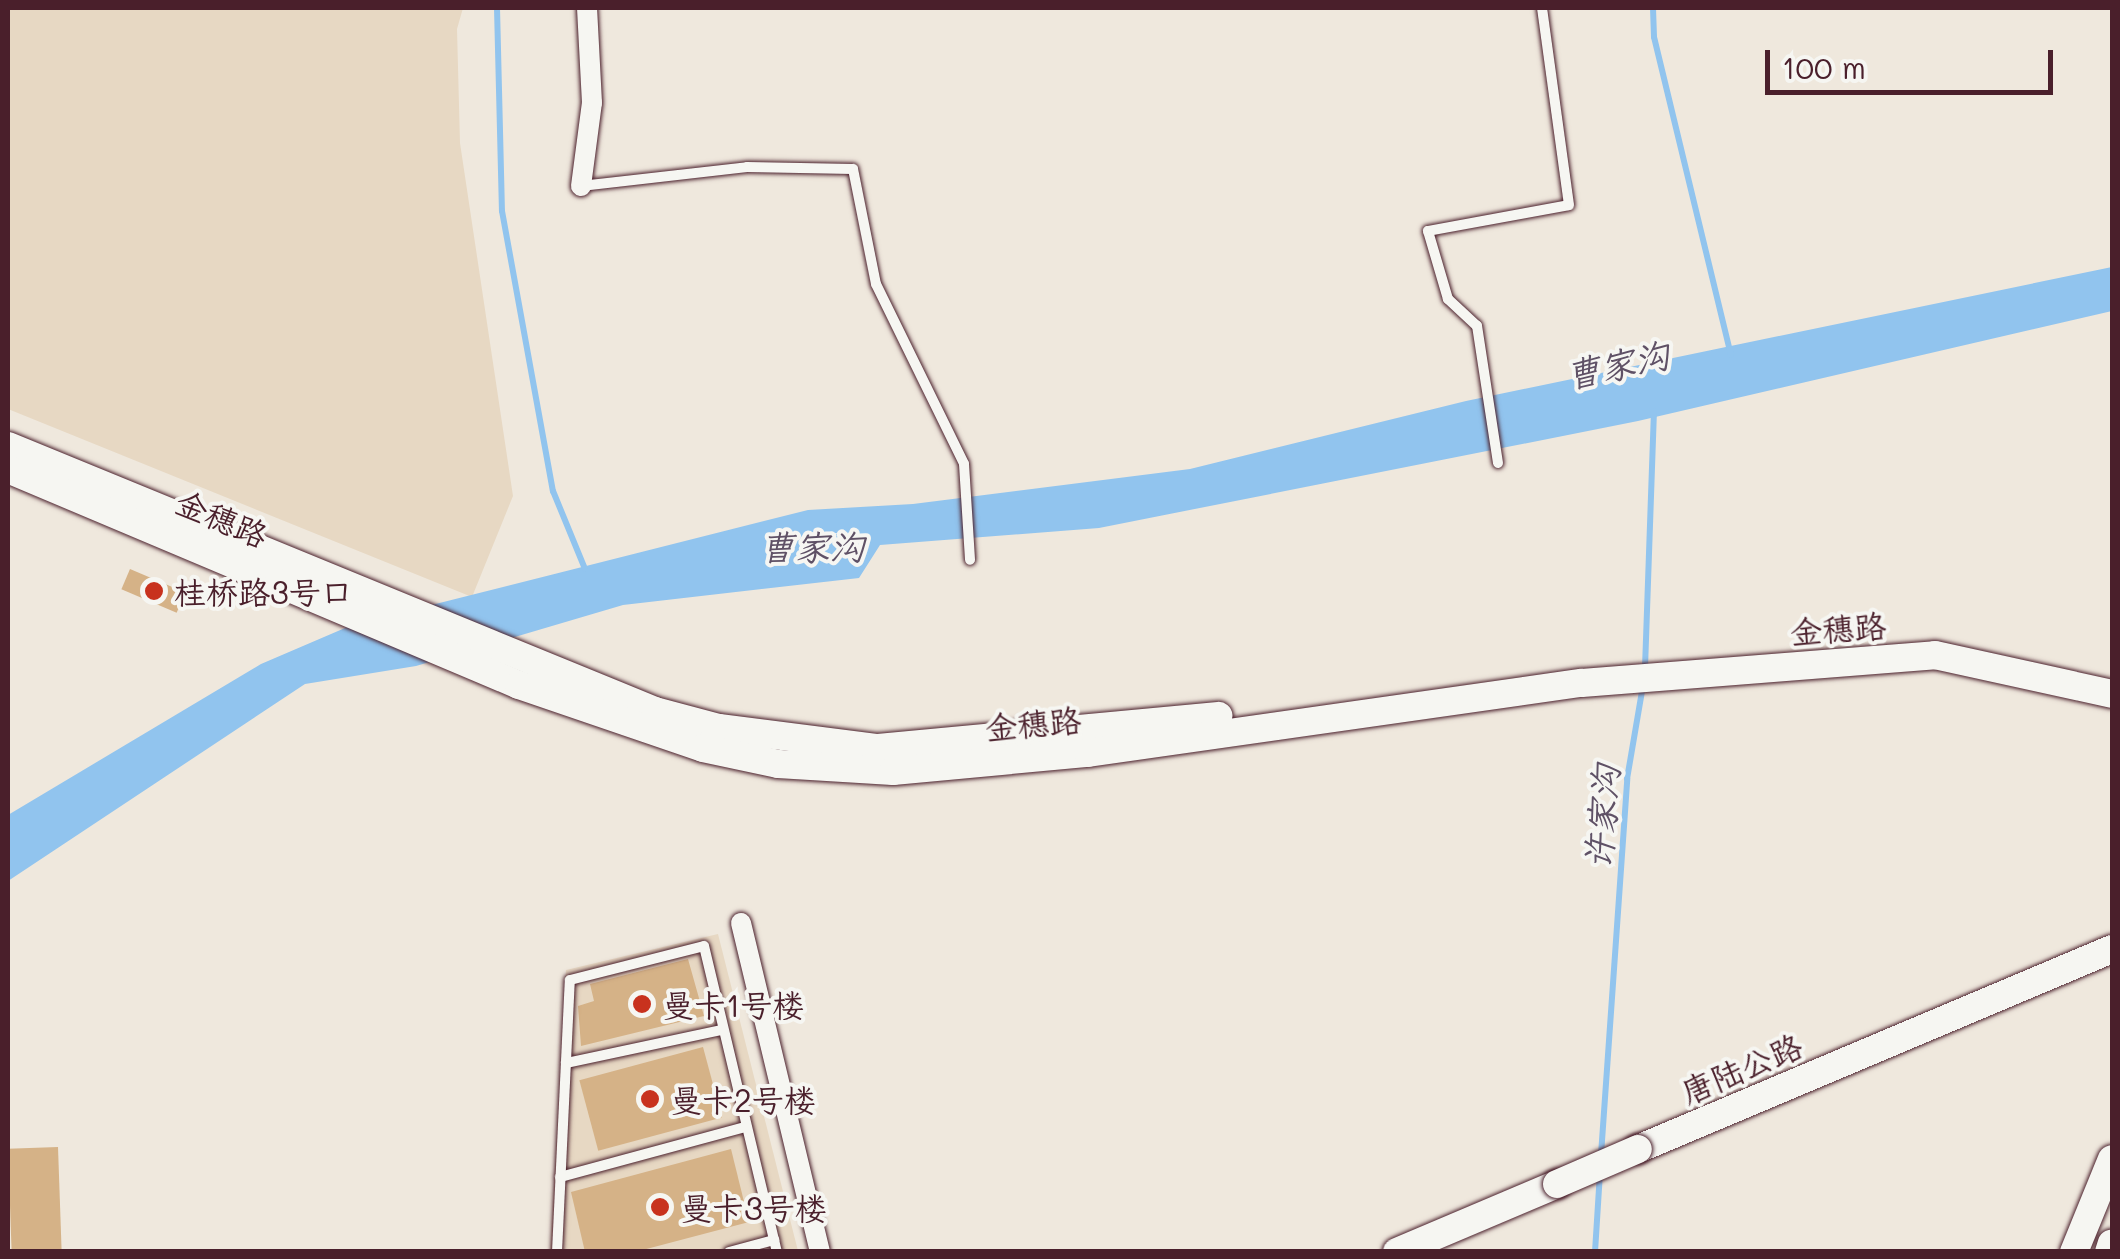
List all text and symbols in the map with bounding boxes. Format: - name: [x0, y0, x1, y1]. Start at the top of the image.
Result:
- scale bar: [1770, 30, 2058, 92]
- text: 100 m: [1782, 47, 1866, 87]
- water label: 曹家沟: [1561, 333, 1673, 395]
- street label: 金穗路: [170, 482, 274, 554]
- water label: 曹家沟: [760, 525, 864, 567]
- place label: 桂桥路3号口: [174, 572, 353, 610]
- marker: 桂桥路3号口: [143, 580, 165, 602]
- street label: 金穗路: [1789, 605, 1887, 651]
- street label: 金穗路: [984, 700, 1082, 746]
- water label: 许家沟: [1576, 763, 1626, 871]
- place label: 曼卡1号楼: [662, 985, 804, 1023]
- marker: 曼卡1号楼: [631, 993, 653, 1015]
- street label: 唐陆公路: [1675, 1025, 1807, 1111]
- place label: 曼卡2号楼: [670, 1080, 816, 1118]
- marker: 曼卡2号楼: [639, 1088, 661, 1110]
- place label: 曼卡3号楼: [680, 1188, 827, 1226]
- marker: 曼卡3号楼: [649, 1196, 671, 1218]

